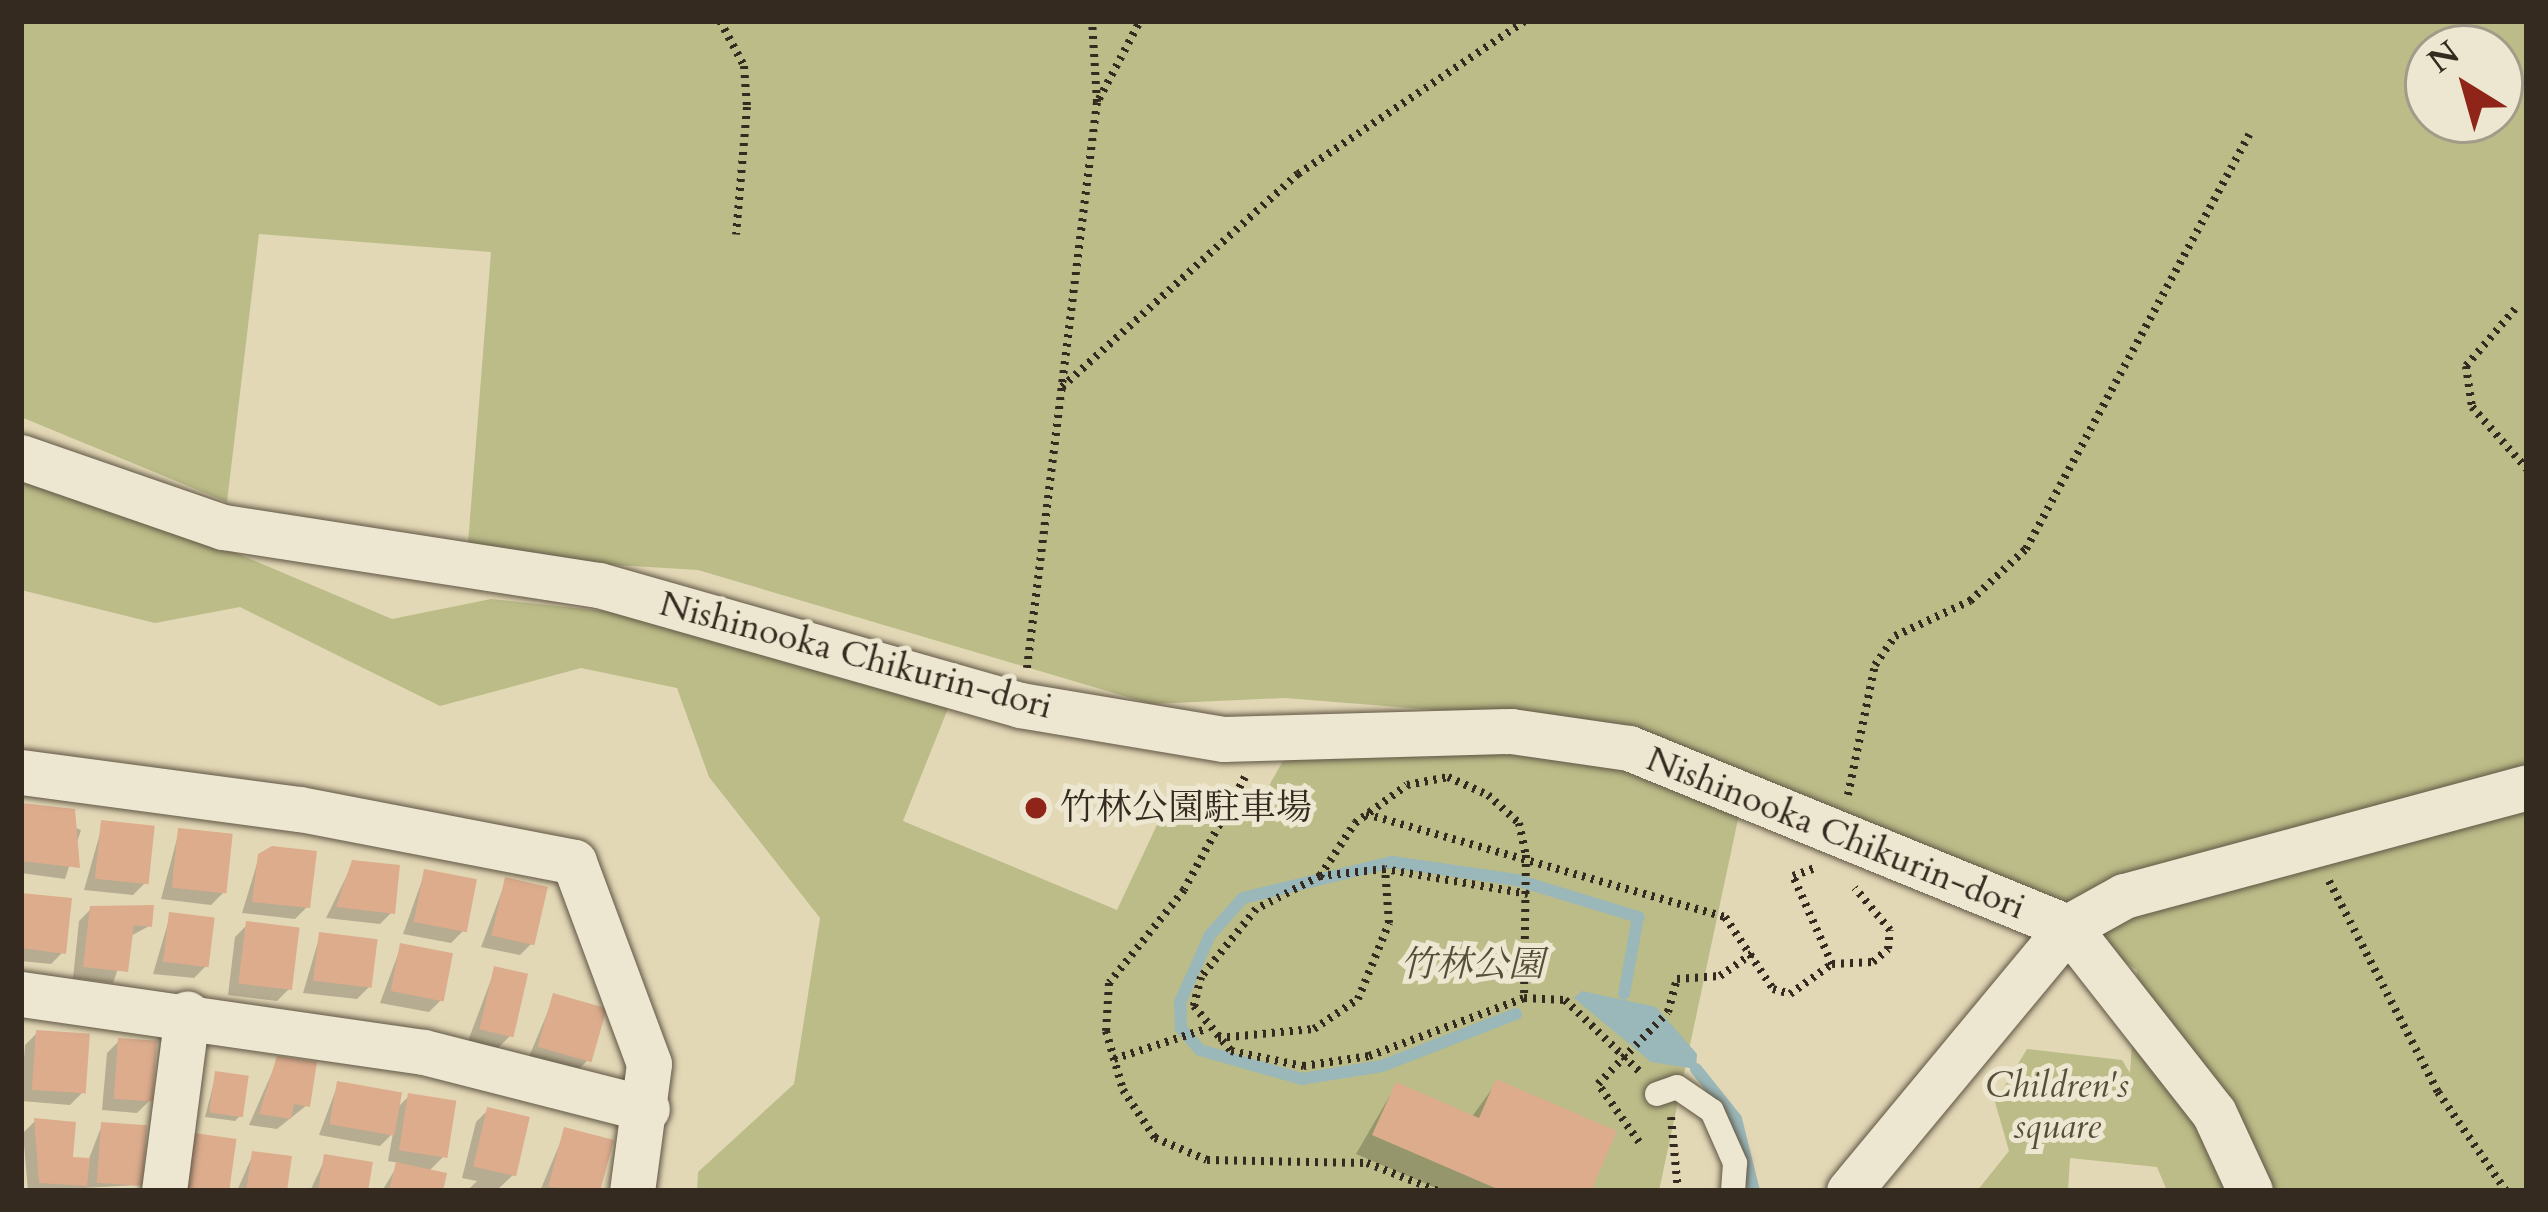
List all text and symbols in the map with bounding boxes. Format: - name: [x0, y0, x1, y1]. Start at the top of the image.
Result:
- north arrow: [2404, 24, 2524, 144]
- text: N: [2419, 31, 2469, 84]
- street label: Nishinooka Chikurin-dori: [655, 582, 1057, 728]
- street label: Nishinooka Chikurin-dori: [1640, 737, 2032, 929]
- place label: 竹林公園駐車場: [1060, 786, 1312, 830]
- marker: 竹林公園駐車場: [1023, 795, 1049, 821]
- park label: 竹林公園: [1400, 943, 1544, 987]
- park label: Children's square: [1985, 1063, 2129, 1148]

